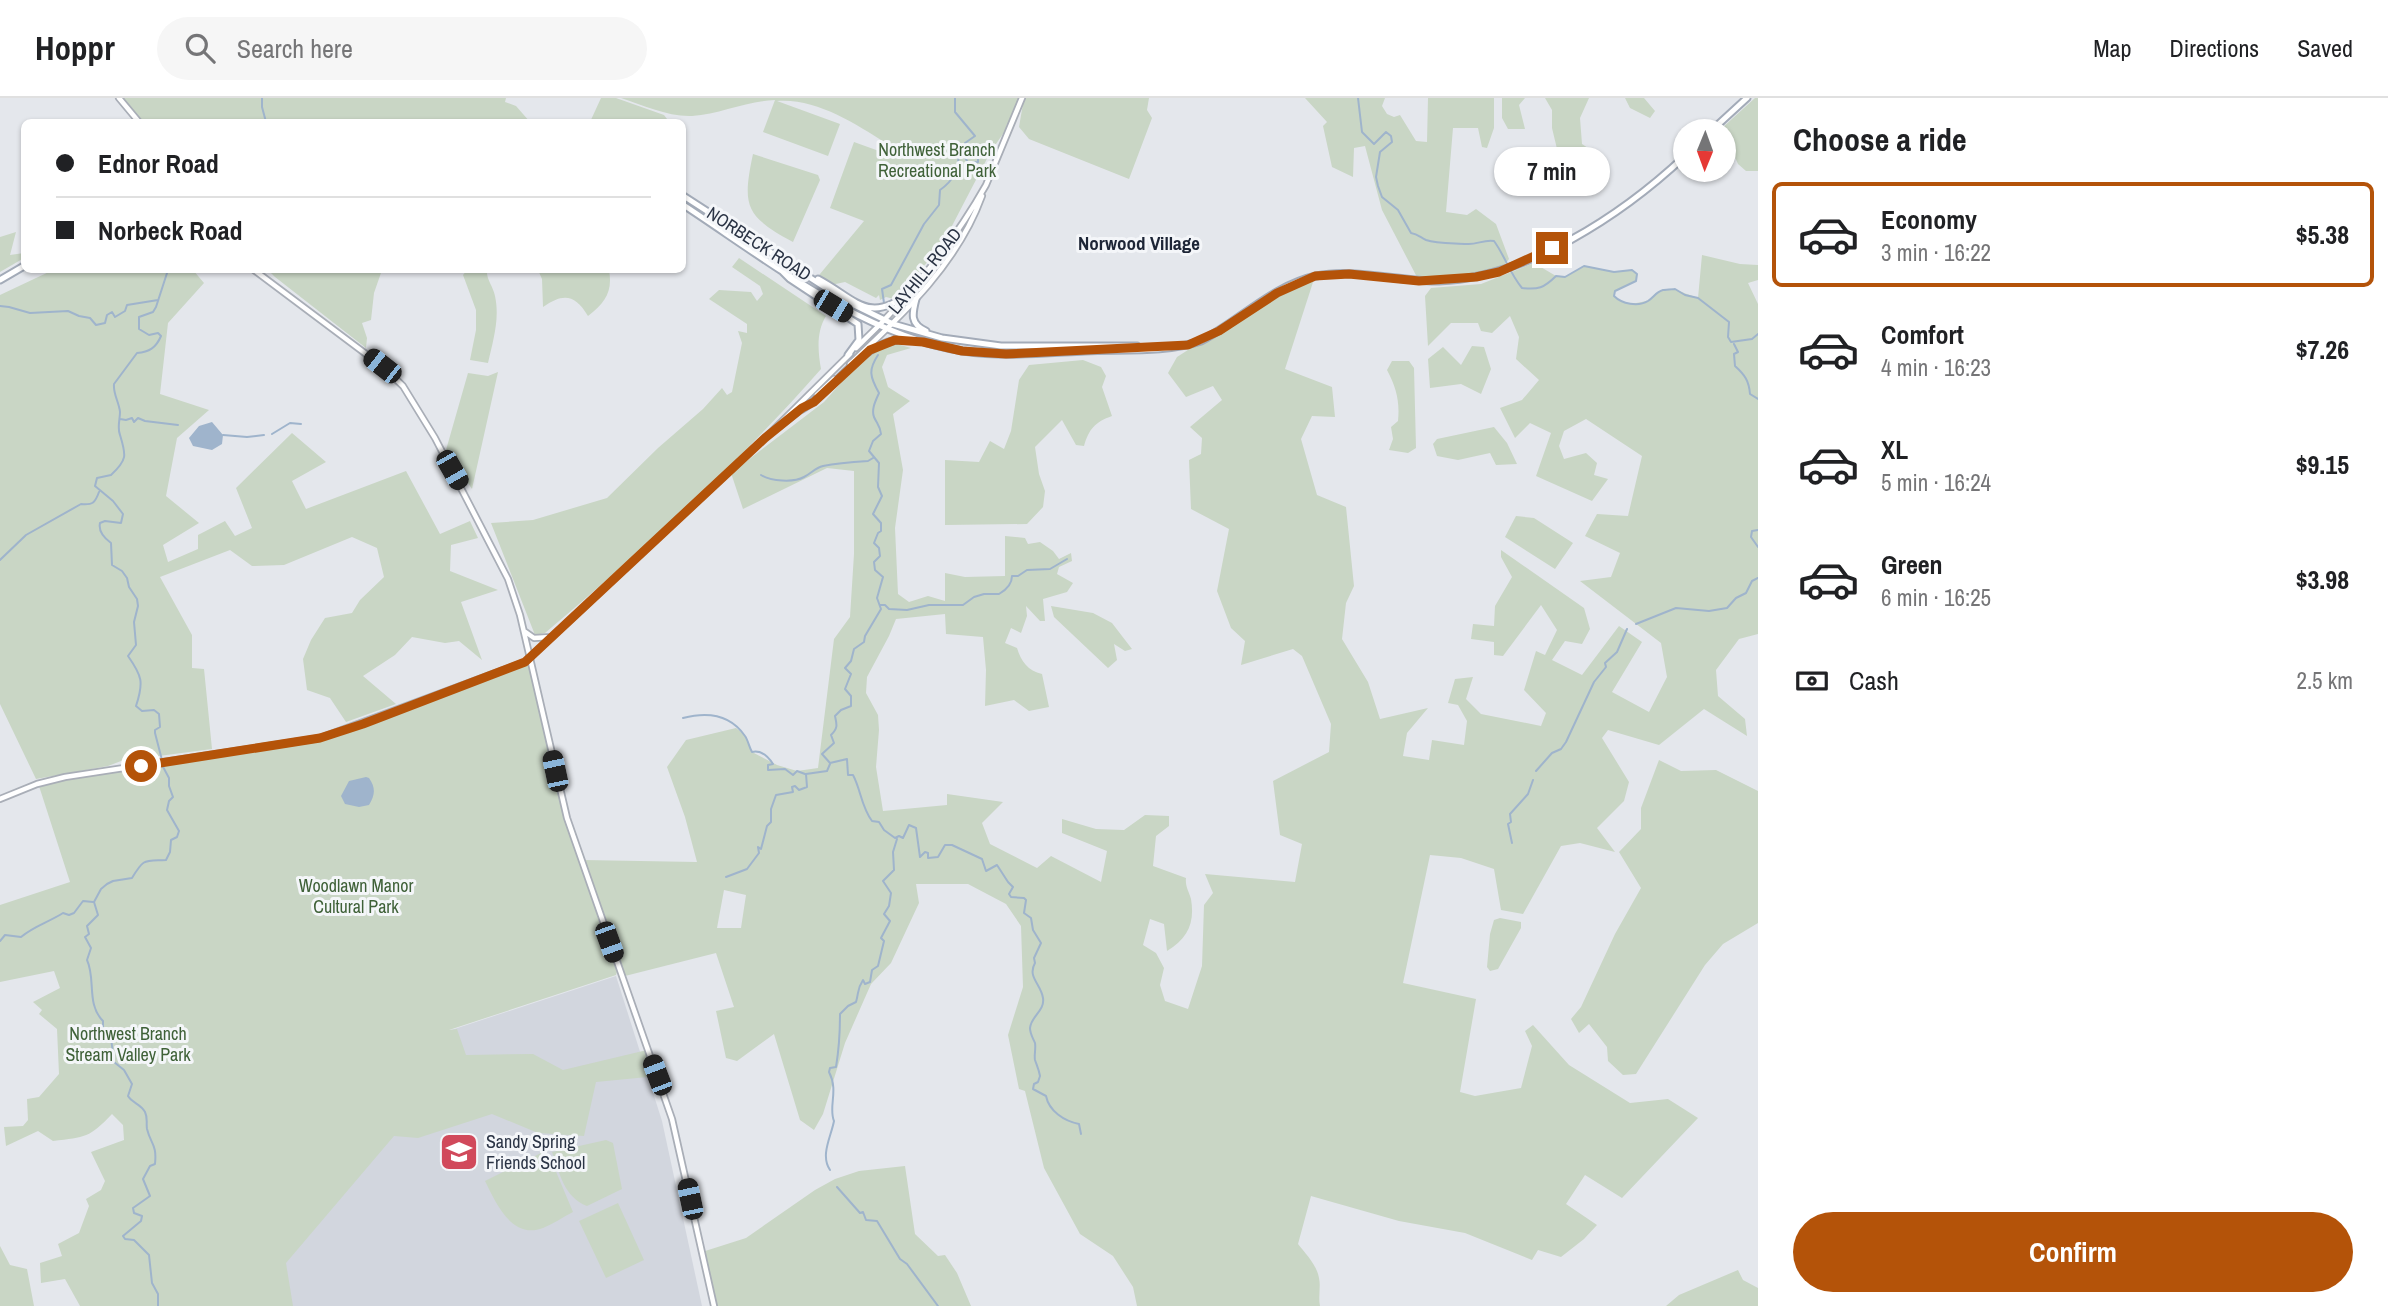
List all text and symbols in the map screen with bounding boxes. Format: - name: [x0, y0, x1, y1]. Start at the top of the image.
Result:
- search box: [157, 17, 647, 80]
- text: Hoppr: [35, 26, 115, 70]
- icon: search: [181, 29, 219, 67]
- text: Search here: [237, 31, 353, 66]
- text: Map: [2093, 32, 2131, 64]
- text: Directions: [2169, 32, 2259, 64]
- text: Saved: [2297, 32, 2353, 64]
- text: Choose a ride: [1793, 118, 1967, 161]
- north arrow: [1673, 119, 1736, 182]
- map controls: [1673, 119, 1736, 182]
- park label: Northwest Branch Recreational Park: [878, 137, 997, 183]
- text: Ednor Road: [98, 146, 219, 181]
- callout: 7 min: [1494, 146, 1610, 195]
- text: 7 min: [1527, 156, 1577, 187]
- street label: NORBECK ROAD: [702, 200, 816, 287]
- text: Economy: [1881, 202, 1977, 237]
- icon: car: [1797, 203, 1860, 266]
- text: Norbeck Road: [98, 213, 243, 248]
- text: $5.38: [2296, 217, 2349, 252]
- street label: LAYHILL ROAD: [882, 222, 967, 319]
- district label: Norwood Village: [1078, 230, 1200, 256]
- route end: [1536, 232, 1568, 264]
- text: 3 min · 16:22: [1881, 237, 1991, 268]
- car: [810, 286, 857, 326]
- text: Comfort: [1881, 317, 1964, 352]
- icon: car: [1797, 318, 1860, 381]
- text: $7.26: [2296, 332, 2349, 367]
- car: [359, 345, 406, 387]
- text: 4 min · 16:23: [1881, 352, 1991, 383]
- text: XL: [1881, 432, 1908, 467]
- icon: car: [1797, 433, 1860, 496]
- car: [433, 447, 472, 493]
- text: $9.15: [2296, 447, 2349, 482]
- text: 5 min · 16:24: [1881, 467, 1991, 498]
- text: Green: [1881, 547, 1943, 582]
- icon: car: [1797, 548, 1860, 611]
- text: $3.98: [2296, 562, 2349, 597]
- text: 6 min · 16:25: [1881, 582, 1991, 613]
- icon: cash: [1793, 662, 1831, 700]
- text: Cash: [1849, 663, 1899, 698]
- text: 2.5 km: [2296, 665, 2353, 696]
- car: [541, 748, 570, 794]
- route start: [125, 750, 157, 782]
- park label: Woodlawn Manor Cultural Park: [299, 873, 413, 919]
- car: [592, 919, 627, 965]
- park label: Northwest Branch Stream Valley Park: [65, 1021, 191, 1067]
- car: [640, 1052, 675, 1098]
- place label: Sandy Spring Friends School: [486, 1129, 585, 1175]
- school or university icon: Sandy Spring Friends School: [438, 1131, 480, 1173]
- car: [676, 1176, 705, 1222]
- button: Confirm: [1793, 1212, 2353, 1292]

